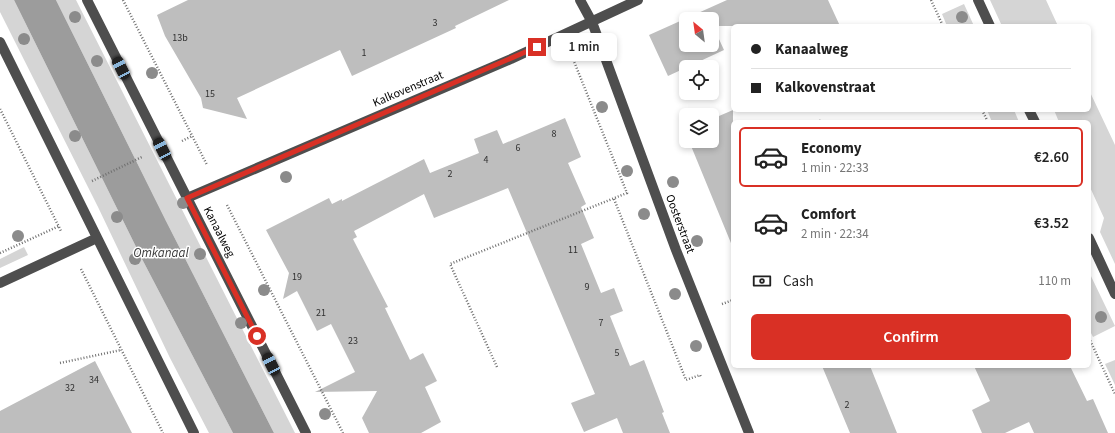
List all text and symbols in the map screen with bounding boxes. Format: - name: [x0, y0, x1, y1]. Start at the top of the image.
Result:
- north arrow: [679, 12, 719, 52]
- map controls: [679, 12, 719, 148]
- house number: 3: [433, 16, 438, 30]
- house number: 13b: [172, 31, 188, 45]
- callout: 1 min: [551, 33, 617, 61]
- route end: [528, 38, 546, 56]
- text: 1 min: [569, 38, 599, 56]
- text: Kanaalweg: [775, 39, 848, 60]
- house number: 1: [362, 46, 367, 60]
- car: [110, 55, 132, 81]
- button: locate: [679, 60, 719, 100]
- street label: Kalkovenstraat: [370, 67, 446, 111]
- text: Kalkovenstraat: [775, 77, 875, 98]
- house number: 15: [205, 87, 215, 101]
- button: layers: [679, 108, 719, 148]
- house number: 8: [552, 127, 557, 141]
- car: [151, 136, 173, 162]
- text: Economy: [801, 138, 862, 159]
- icon: car: [753, 139, 789, 175]
- house number: 6: [516, 141, 521, 155]
- text: €2.60: [1034, 147, 1069, 168]
- house number: 4: [484, 153, 489, 167]
- text: 1 min · 22:33: [801, 159, 869, 177]
- house number: 2: [448, 167, 453, 181]
- street label: Oosterstraat: [661, 192, 699, 256]
- street label: Kanaalweg: [199, 204, 239, 260]
- text: Comfort: [801, 204, 856, 225]
- icon: car: [753, 205, 789, 241]
- text: €3.52: [1034, 213, 1069, 234]
- text: 2 min · 22:34: [801, 225, 869, 243]
- house number: 11: [568, 243, 578, 257]
- water label: Omkanaal: [133, 244, 190, 262]
- house number: 19: [292, 270, 302, 284]
- icon: cash: [751, 270, 773, 292]
- text: Cash: [783, 271, 814, 292]
- text: 110 m: [1038, 272, 1071, 290]
- house number: 9: [585, 280, 590, 294]
- house number: 21: [316, 306, 326, 320]
- button: Confirm: [751, 314, 1071, 360]
- house number: 7: [599, 316, 604, 330]
- route start: [248, 327, 266, 345]
- house number: 23: [348, 334, 358, 348]
- house number: 5: [615, 346, 620, 360]
- car: [260, 351, 282, 377]
- house number: 34: [89, 373, 99, 387]
- house number: 32: [65, 381, 75, 395]
- house number: 2: [845, 398, 850, 412]

